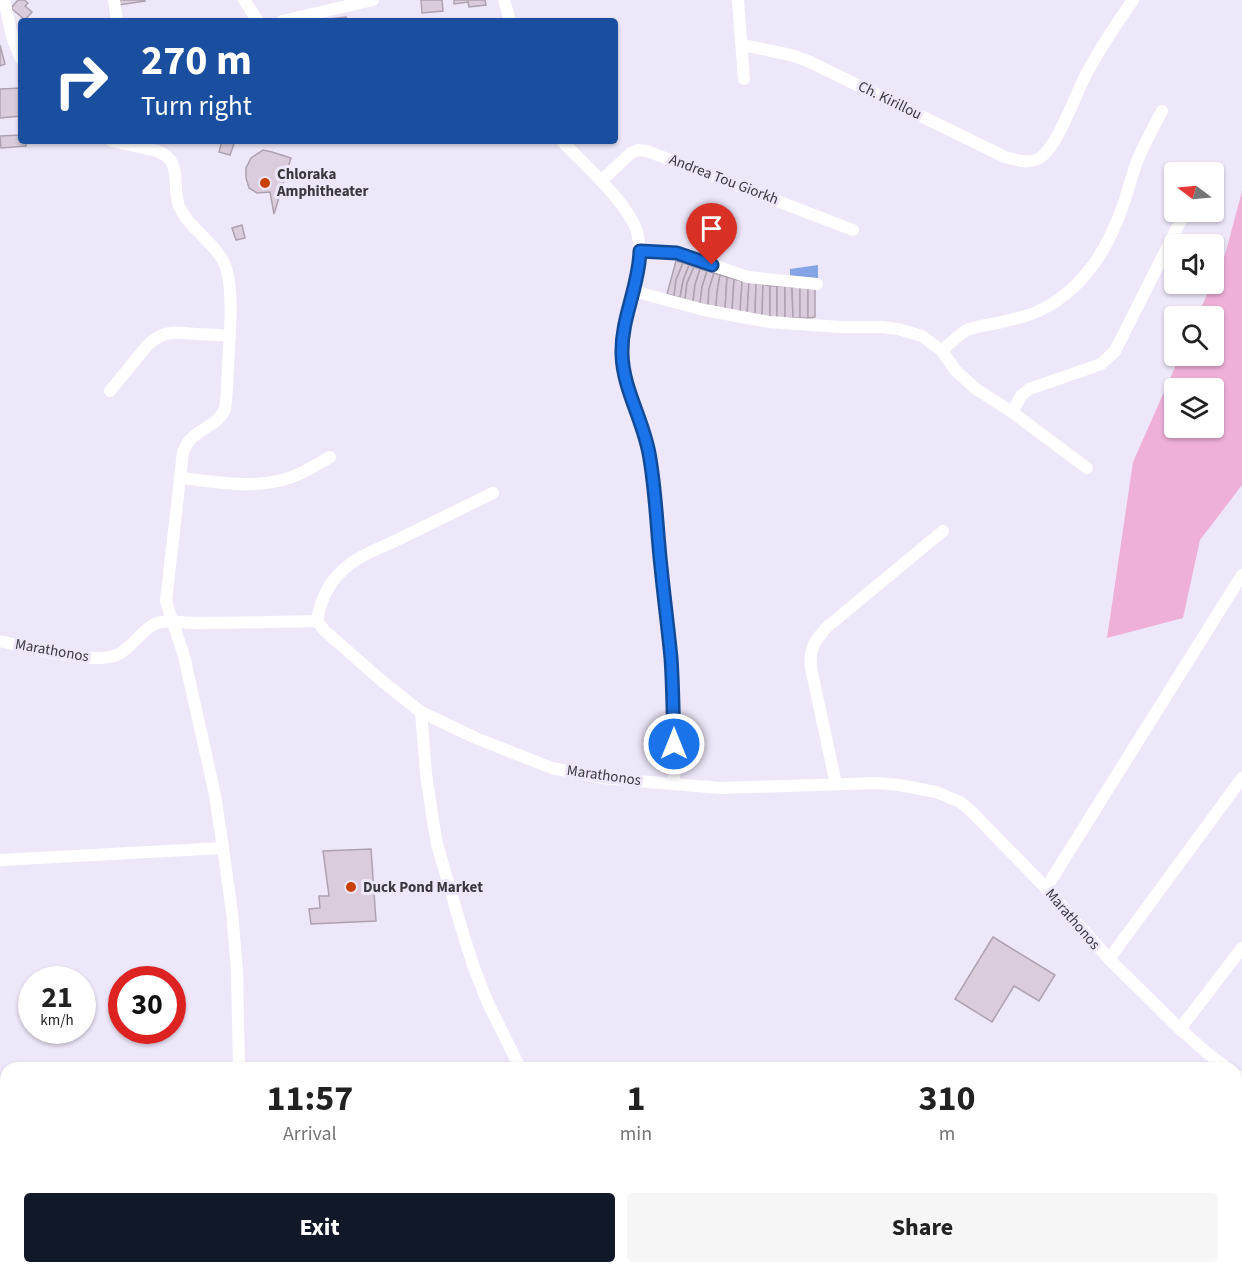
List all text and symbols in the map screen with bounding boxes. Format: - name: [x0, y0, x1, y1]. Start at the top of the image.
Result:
- text: 270 m: [141, 31, 252, 91]
- icon: right: [42, 42, 120, 120]
- street label: Ch. Kirillou: [854, 76, 925, 125]
- text: Turn right: [141, 87, 252, 126]
- street label: Andrea Tou Giorkh: [666, 149, 782, 210]
- north arrow: [1164, 162, 1224, 222]
- map controls: [1164, 162, 1224, 438]
- place label: Chloraka Amphitheater: [276, 164, 369, 202]
- marker: Chloraka Amphitheater: [258, 176, 272, 190]
- pin: [686, 203, 737, 265]
- icon: arrive: [695, 212, 728, 245]
- button: sound: [1164, 234, 1224, 294]
- button: search: [1164, 306, 1224, 366]
- button: layers: [1164, 378, 1224, 438]
- street label: Marathonos: [13, 634, 90, 667]
- position arrow: [642, 712, 706, 776]
- street label: Marathonos: [566, 760, 642, 791]
- place label: Duck Pond Market: [363, 877, 483, 898]
- marker: Duck Pond Market: [344, 880, 358, 894]
- street label: Marathonos: [1040, 884, 1105, 954]
- speed limit sign: 30: [108, 966, 186, 1044]
- text: 21: [41, 976, 73, 1019]
- text: km/h: [40, 1010, 74, 1031]
- text: 11:57: [266, 1073, 353, 1124]
- text: 1: [626, 1073, 645, 1124]
- text: 310: [919, 1073, 976, 1124]
- text: Arrival: [283, 1120, 337, 1148]
- text: min: [620, 1120, 652, 1148]
- text: m: [939, 1120, 955, 1148]
- button: Exit: [24, 1193, 615, 1262]
- button: Share: [627, 1193, 1218, 1262]

